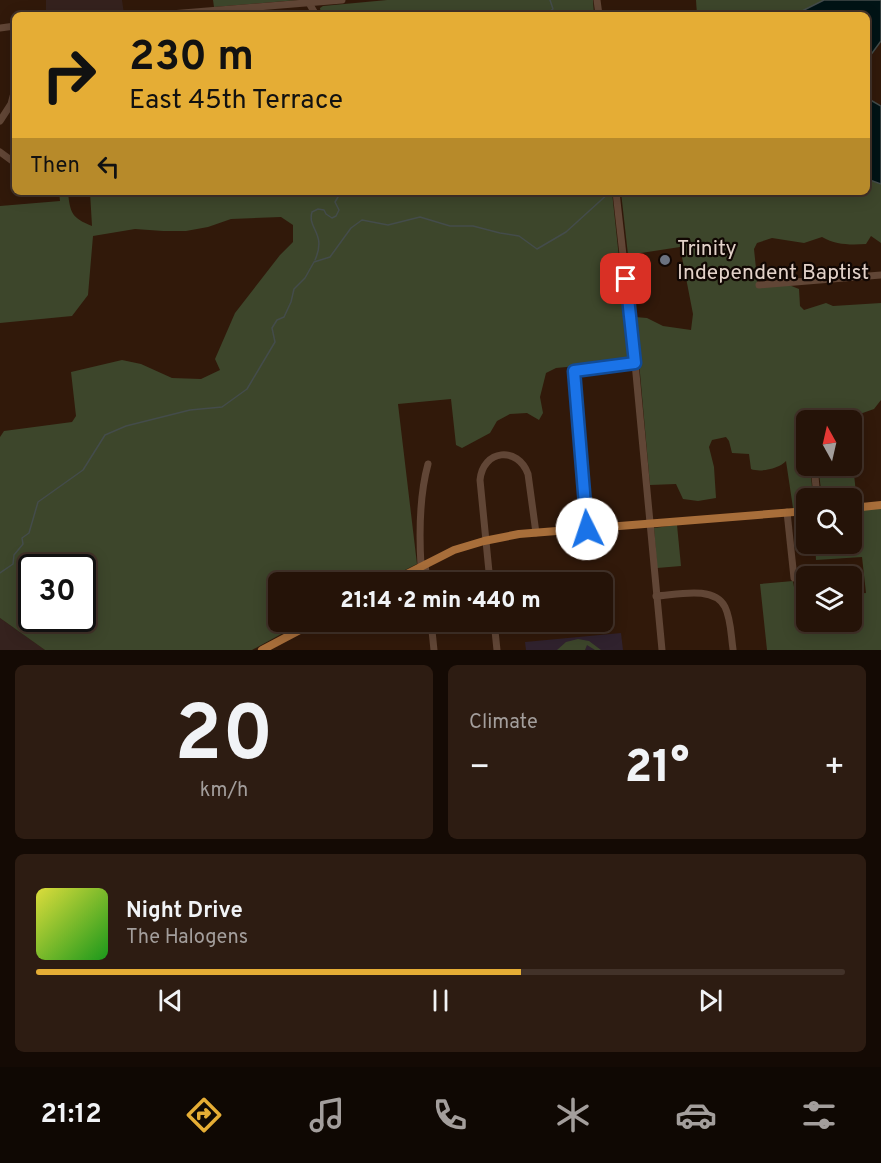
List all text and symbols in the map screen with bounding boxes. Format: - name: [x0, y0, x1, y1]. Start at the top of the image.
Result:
- text: 230 m: [129, 32, 254, 85]
- icon: right: [30, 36, 108, 114]
- text: East 45th Terrace: [129, 84, 343, 118]
- icon: left: [92, 150, 125, 183]
- text: Then: [30, 153, 80, 180]
- place label: Trinity Independent Baptist: [677, 236, 869, 287]
- pin: [600, 253, 651, 304]
- marker: Trinity Independent Baptist: [658, 253, 672, 267]
- icon: arrive: [609, 262, 642, 295]
- north arrow: [796, 410, 862, 476]
- map controls: [796, 410, 862, 632]
- button: search: [796, 488, 862, 554]
- position arrow: [555, 497, 619, 561]
- speed limit sign: 30: [18, 554, 96, 632]
- button: layers: [796, 566, 862, 632]
- text: 21:14 · 2 min · 440 m: [340, 588, 541, 615]
- text: 20: [175, 689, 273, 788]
- text: Climate: [469, 710, 538, 736]
- text: 21°: [625, 741, 689, 798]
- text: −: [469, 748, 490, 790]
- text: +: [824, 748, 845, 790]
- text: km/h: [200, 778, 248, 804]
- text: Night Drive: [126, 898, 243, 925]
- text: The Halogens: [126, 925, 248, 951]
- icon: previous: [154, 984, 187, 1017]
- icon: pause: [424, 984, 457, 1017]
- icon: next: [694, 984, 727, 1017]
- icon: directions: [183, 1094, 225, 1136]
- icon: music: [306, 1094, 348, 1136]
- icon: phone: [429, 1094, 471, 1136]
- icon: climate: [552, 1094, 594, 1136]
- icon: car: [675, 1094, 717, 1136]
- icon: filters: [798, 1094, 840, 1136]
- text: 21:12: [41, 1098, 102, 1132]

